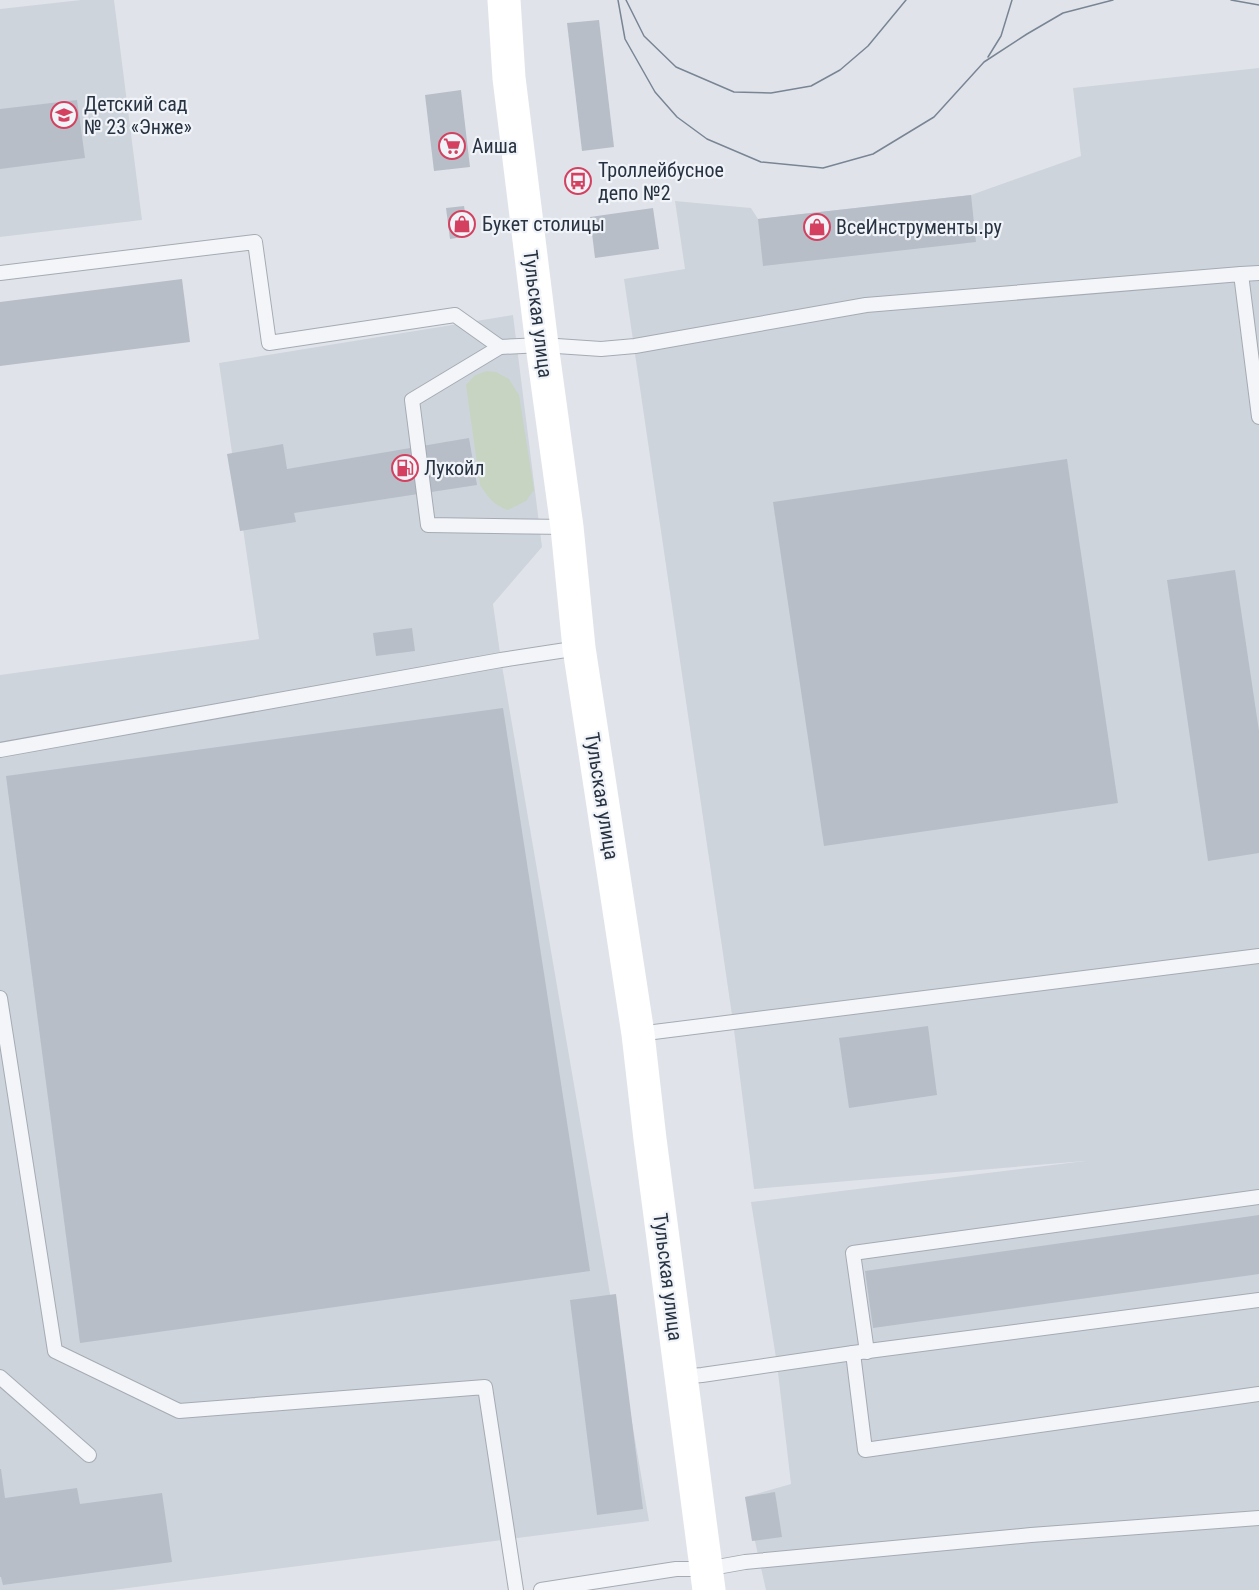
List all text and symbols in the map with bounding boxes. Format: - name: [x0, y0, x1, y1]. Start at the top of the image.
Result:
- place label: Детский сад № 23 «Энже»: [84, 92, 192, 139]
- school or university icon: Детский сад № 23 «Энже»: [49, 100, 79, 130]
- supermarket icon: Аиша: [437, 131, 467, 161]
- place label: Аиша: [472, 134, 517, 158]
- place label: Троллейбусное депо №2: [598, 158, 724, 205]
- bus stop icon: Троллейбусное депо №2: [563, 166, 593, 196]
- shop icon: Букет столицы: [447, 209, 477, 239]
- place label: Букет столицы: [482, 212, 605, 236]
- shop icon: ВсеИнструменты.ру: [802, 212, 832, 242]
- place label: ВсеИнструменты.ру: [836, 215, 1002, 239]
- street label: Тульская улица: [518, 249, 558, 379]
- fuel station icon: Лукойл: [390, 453, 420, 483]
- place label: Лукойл: [424, 456, 484, 480]
- street label: Тульская улица: [580, 731, 624, 861]
- street label: Тульская улица: [648, 1212, 688, 1342]

